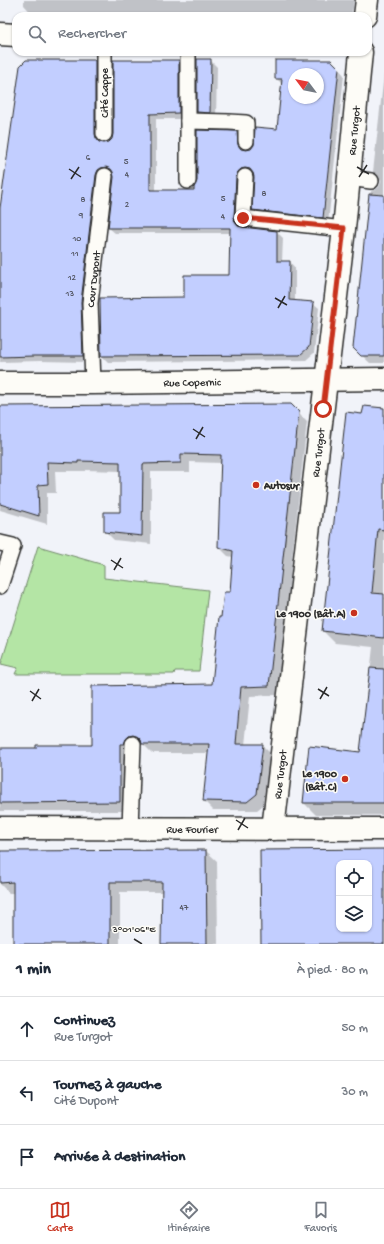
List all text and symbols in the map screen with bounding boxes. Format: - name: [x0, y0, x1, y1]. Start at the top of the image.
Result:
- search box: [12, 12, 372, 56]
- icon: search: [26, 23, 48, 45]
- text: Rechercher: [58, 25, 126, 43]
- street label: Cité Cappe: [100, 68, 112, 118]
- north arrow: [288, 68, 324, 104]
- street label: Rue Turgot: [347, 104, 364, 156]
- house number: 6: [86, 153, 91, 164]
- house number: 5: [124, 157, 129, 168]
- house number: 4: [125, 170, 130, 181]
- house number: 8: [262, 189, 267, 200]
- house number: 5: [221, 194, 226, 205]
- house number: 8: [81, 195, 86, 206]
- house number: 2: [125, 200, 130, 211]
- route end: [234, 209, 252, 227]
- house number: 9: [78, 211, 84, 222]
- house number: 4: [221, 212, 226, 223]
- house number: 10: [72, 234, 81, 245]
- house number: 11: [70, 249, 79, 260]
- street label: Cour Dupont: [86, 249, 104, 307]
- house number: 12: [67, 273, 77, 284]
- house number: 13: [65, 289, 74, 300]
- street label: Rue Copernic: [163, 377, 222, 390]
- route start: [314, 400, 332, 418]
- street label: Rue Turgot: [311, 426, 329, 478]
- marker: Autosur: [251, 480, 261, 490]
- place label: Autosur: [263, 480, 300, 493]
- place label: Le 1900 (Bât.A): [276, 608, 346, 621]
- marker: Le 1900 (Bât.A): [349, 608, 359, 618]
- street label: Rue Turgot: [273, 748, 290, 800]
- place label: Le 1900 (Bât.C): [302, 769, 338, 794]
- marker: Le 1900 (Bât.C): [340, 774, 350, 784]
- street label: Rue Fourier: [166, 824, 219, 837]
- map controls: [336, 860, 372, 932]
- button: locate: [336, 860, 372, 896]
- button: layers: [336, 896, 372, 932]
- house number: 47: [180, 903, 189, 914]
- text: 3°01'06"E: [111, 924, 156, 936]
- text: 1 min: [16, 960, 51, 980]
- text: À pied · 80 m: [297, 963, 368, 978]
- text: Continuez: [54, 1012, 115, 1030]
- icon: ahead: [16, 1018, 38, 1040]
- text: 50 m: [341, 1021, 368, 1036]
- text: Rue Turgot: [54, 1030, 112, 1045]
- text: Tournez à gauche: [54, 1076, 162, 1094]
- icon: left: [16, 1082, 38, 1104]
- text: 30 m: [342, 1085, 368, 1100]
- text: Cité Dupont: [54, 1094, 118, 1109]
- icon: arrive: [16, 1146, 38, 1168]
- text: Arrivée à destination: [54, 1148, 185, 1166]
- tab: Carte: [47, 1199, 73, 1235]
- tab: Itinéraire: [168, 1199, 210, 1235]
- tab: Favoris: [304, 1199, 337, 1235]

